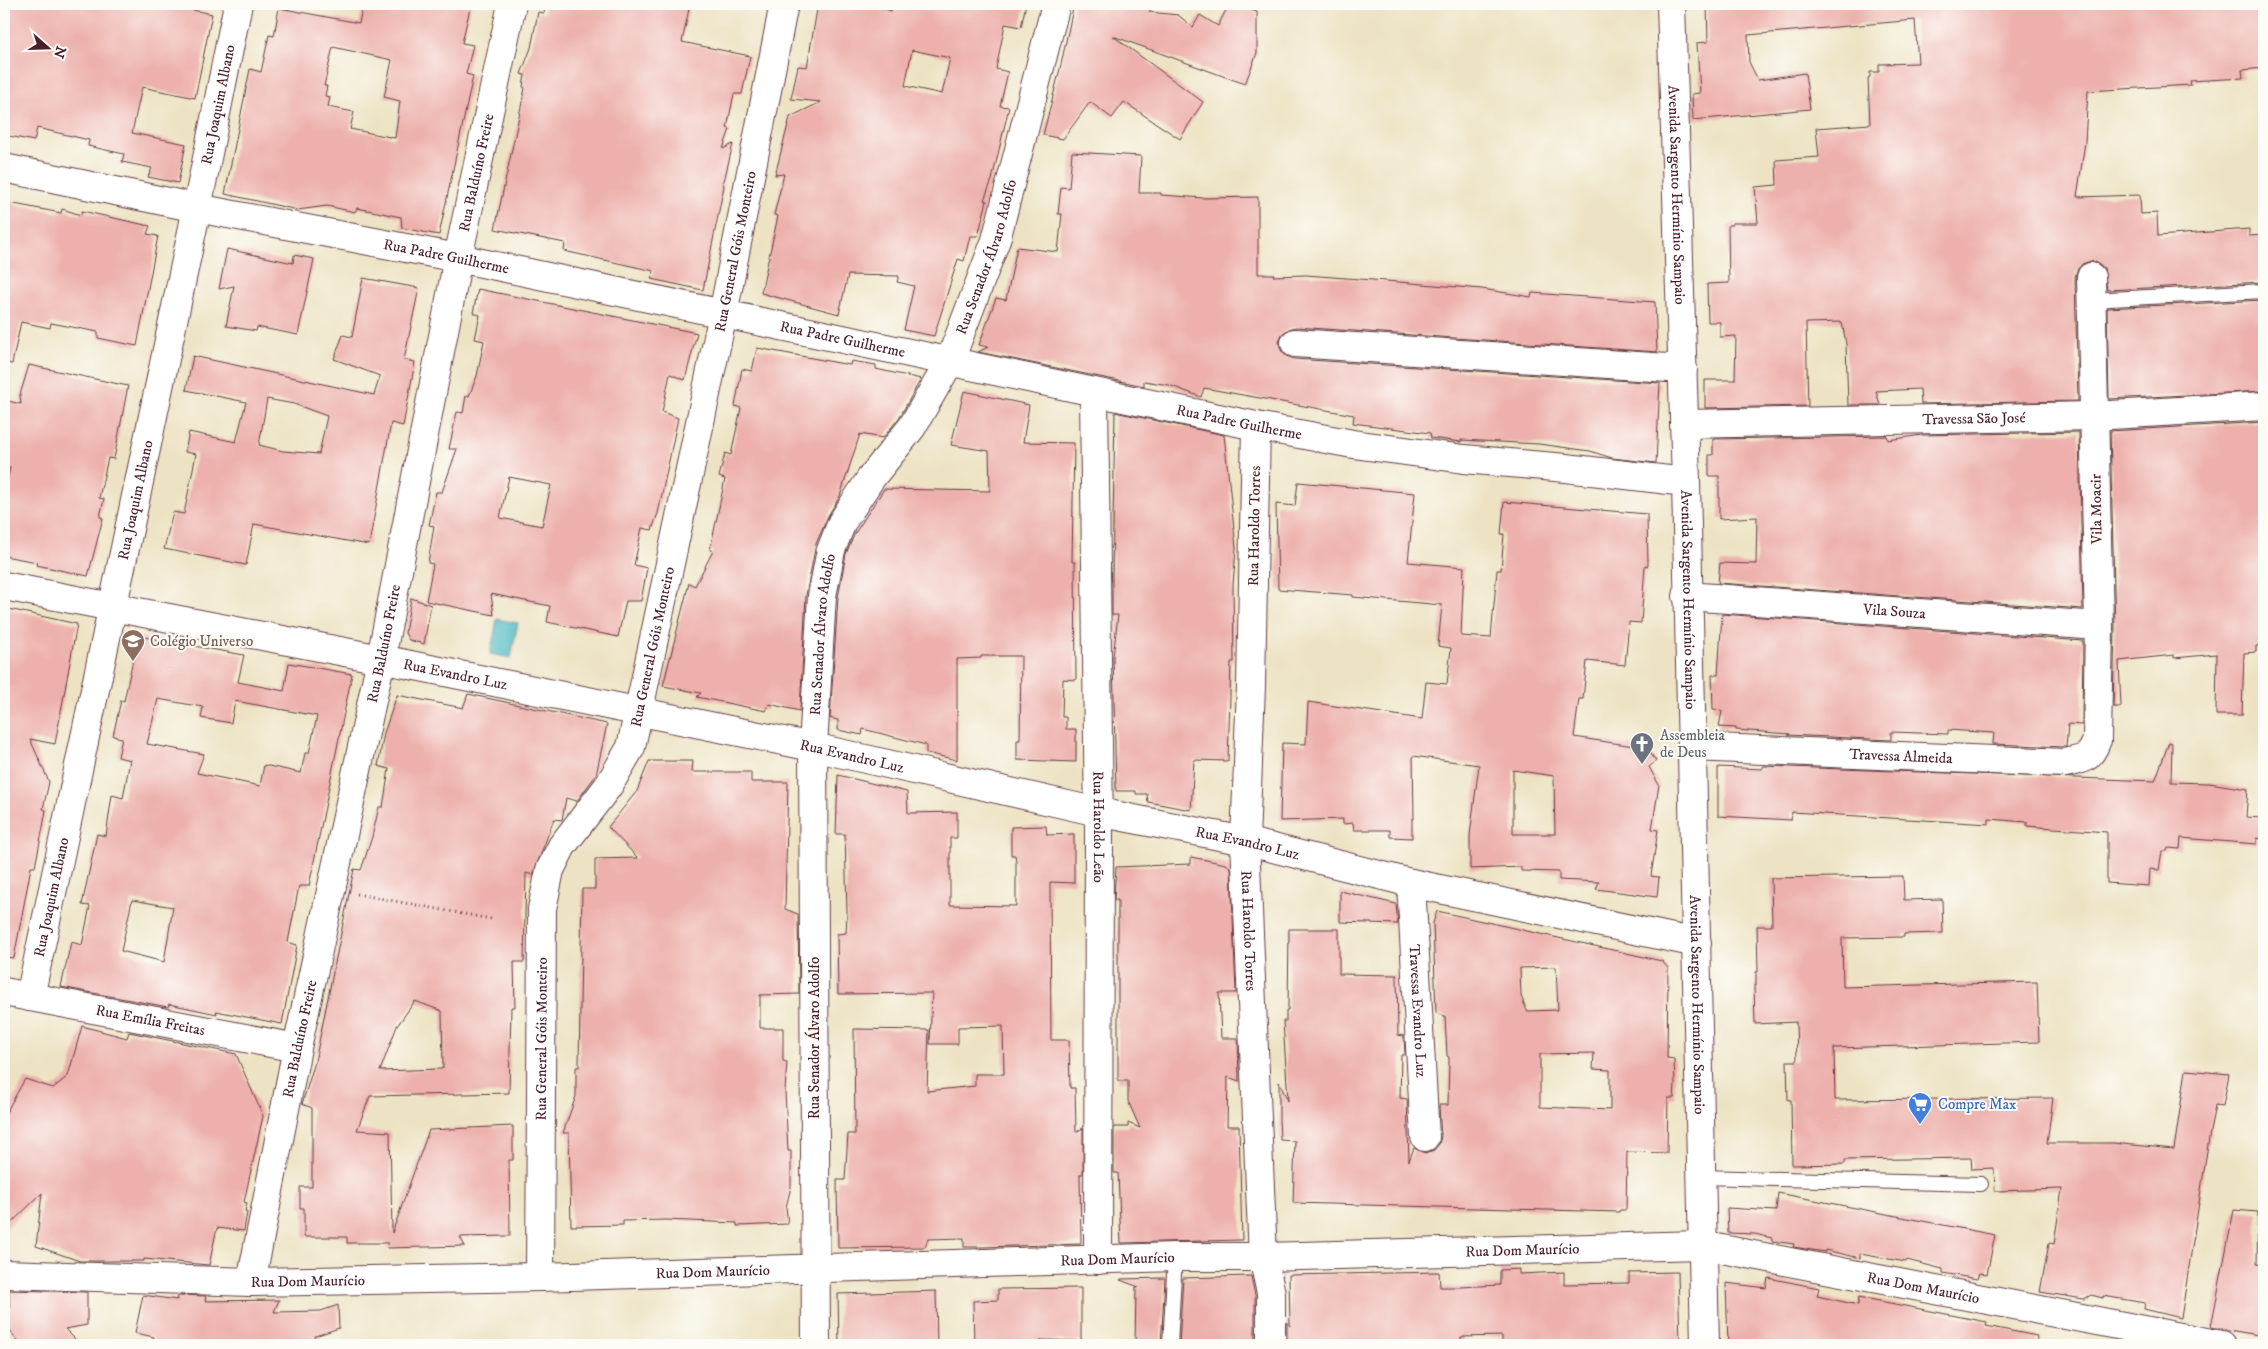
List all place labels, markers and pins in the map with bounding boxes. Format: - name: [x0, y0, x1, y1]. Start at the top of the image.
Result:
- school or university icon: Colégio Universo: [120, 628, 146, 662]
- place label: Colégio Universo: [150, 632, 253, 651]
- place label: Assembleia de Deus: [1660, 726, 1725, 762]
- church icon: Assembleia de Deus: [1629, 731, 1655, 765]
- supermarket icon: Compre Max: [1907, 1091, 1933, 1125]
- place label: Compre Max: [1938, 1095, 2017, 1114]

